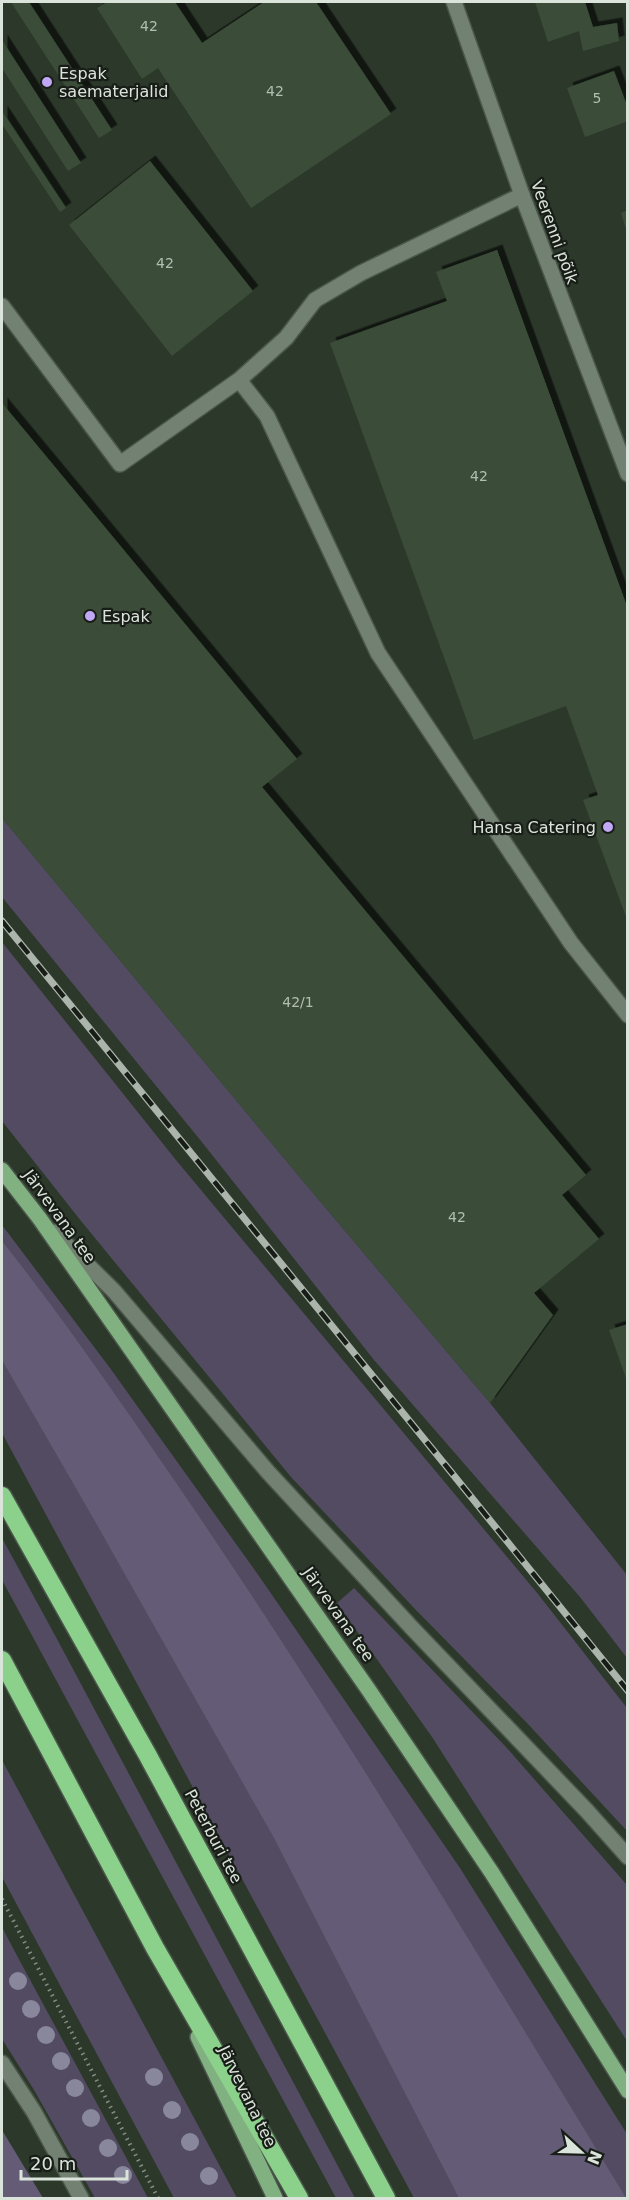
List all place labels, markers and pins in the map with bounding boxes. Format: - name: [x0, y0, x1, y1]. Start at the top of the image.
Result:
- place label: Espak saematerjalid: [59, 64, 168, 101]
- marker: Espak saematerjalid: [40, 75, 54, 89]
- place label: Espak: [102, 607, 150, 626]
- marker: Espak: [83, 609, 97, 623]
- place label: Hansa Catering: [472, 818, 596, 837]
- marker: Hansa Catering: [601, 820, 615, 834]

